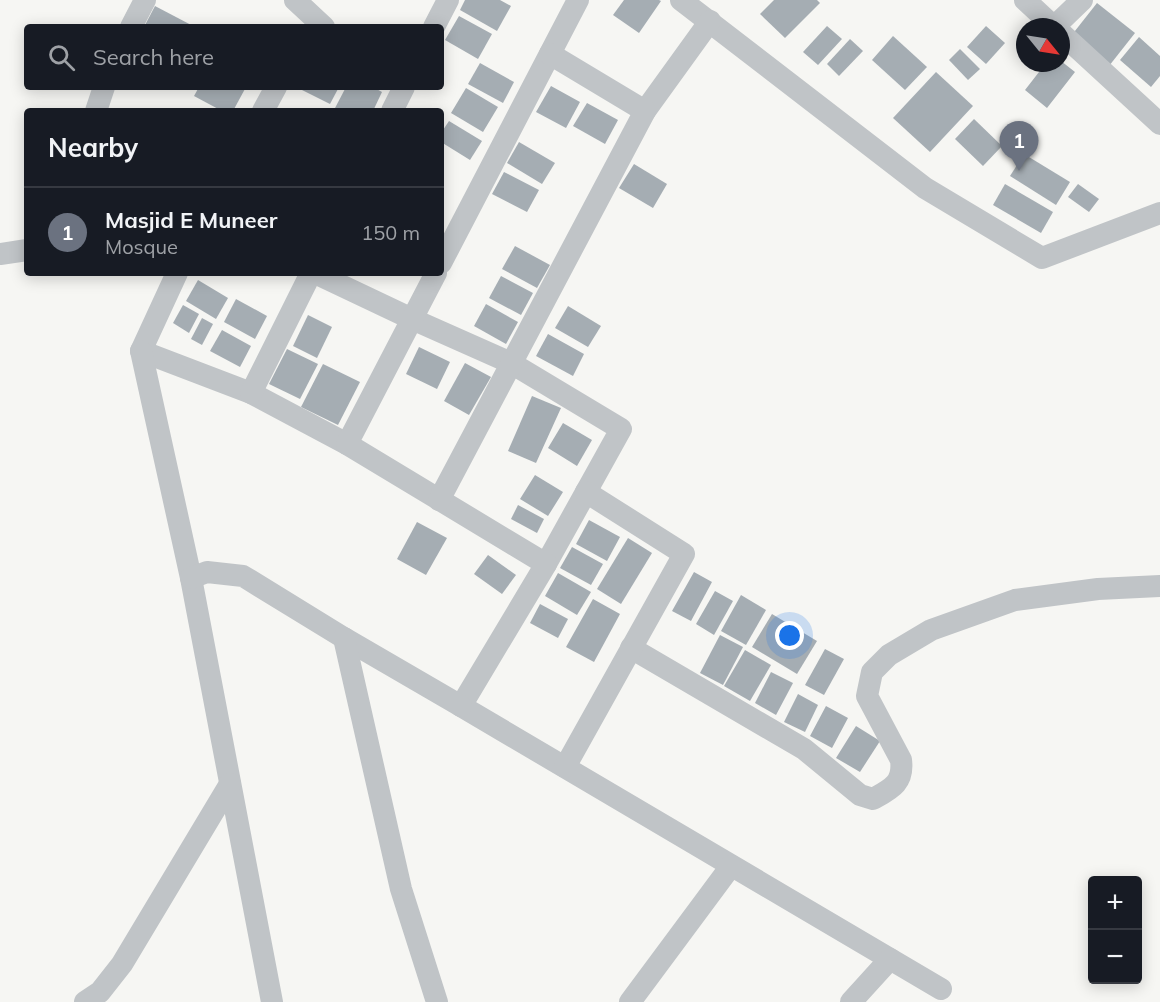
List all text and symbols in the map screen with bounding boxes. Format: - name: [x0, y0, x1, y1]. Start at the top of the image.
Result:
- north arrow: [1016, 18, 1070, 72]
- search box: [24, 24, 444, 90]
- icon: search: [45, 41, 78, 74]
- text: Search here: [93, 43, 214, 71]
- pin: 1: [1000, 122, 1038, 171]
- text: Nearby: [48, 131, 138, 164]
- text: Masjid E Muneer: [105, 206, 277, 234]
- text: 1: [62, 220, 74, 245]
- text: 150 m: [361, 220, 420, 245]
- text: Mosque: [105, 234, 178, 259]
- your location: [775, 621, 804, 650]
- map controls: [1088, 876, 1142, 984]
- button: +: [1088, 876, 1142, 930]
- button: −: [1088, 930, 1142, 984]

